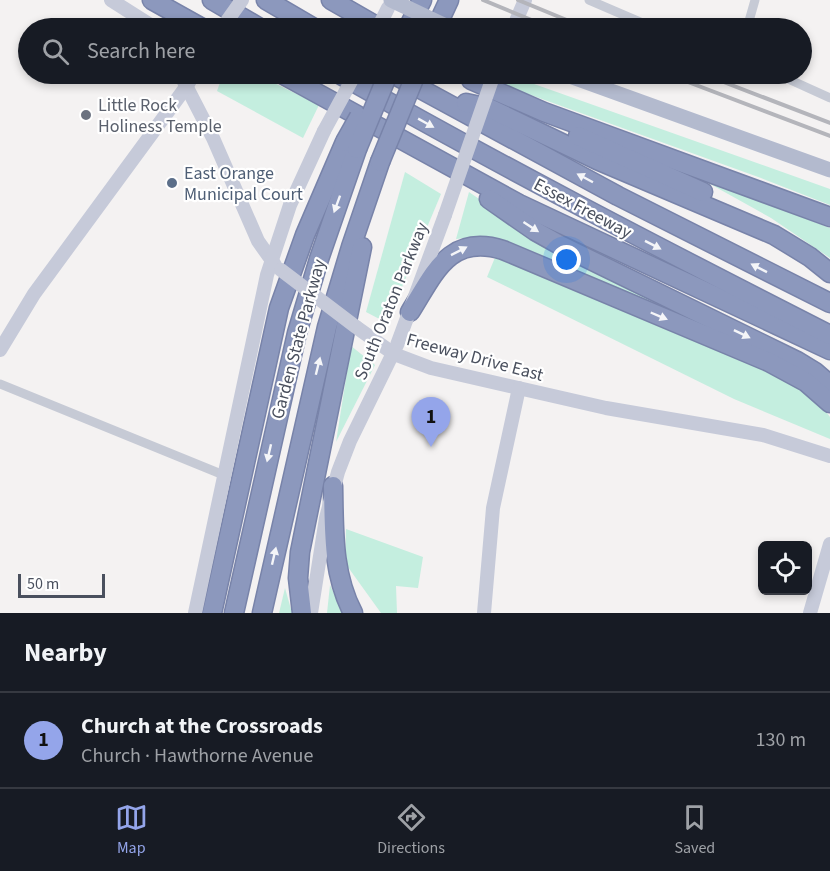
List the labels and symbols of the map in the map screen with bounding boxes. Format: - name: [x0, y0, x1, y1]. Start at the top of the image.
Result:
- place label: Little Rock Holiness Temple: [98, 93, 222, 139]
- marker: Little Rock Holiness Temple: [79, 108, 93, 122]
- one-way arrow: [418, 118, 435, 128]
- place label: East Orange Municipal Court: [184, 161, 303, 207]
- street label: Essex Freeway: [529, 172, 637, 245]
- one-way arrow: [577, 173, 594, 183]
- marker: East Orange Municipal Court: [165, 176, 179, 190]
- one-way arrow: [331, 195, 341, 213]
- street label: South Oraton Parkway: [348, 218, 435, 384]
- one-way arrow: [522, 222, 539, 233]
- one-way arrow: [645, 240, 662, 250]
- your location: [552, 245, 581, 274]
- one-way arrow: [450, 246, 467, 256]
- street label: Garden State Parkway: [265, 256, 332, 422]
- one-way arrow: [750, 263, 767, 273]
- one-way arrow: [651, 311, 669, 321]
- street label: Freeway Drive East: [404, 327, 546, 388]
- one-way arrow: [734, 329, 751, 338]
- one-way arrow: [313, 357, 323, 375]
- pin: 1: [412, 398, 450, 447]
- one-way arrow: [264, 444, 274, 462]
- one-way arrow: [270, 547, 280, 565]
- scale bar: [18, 571, 105, 598]

